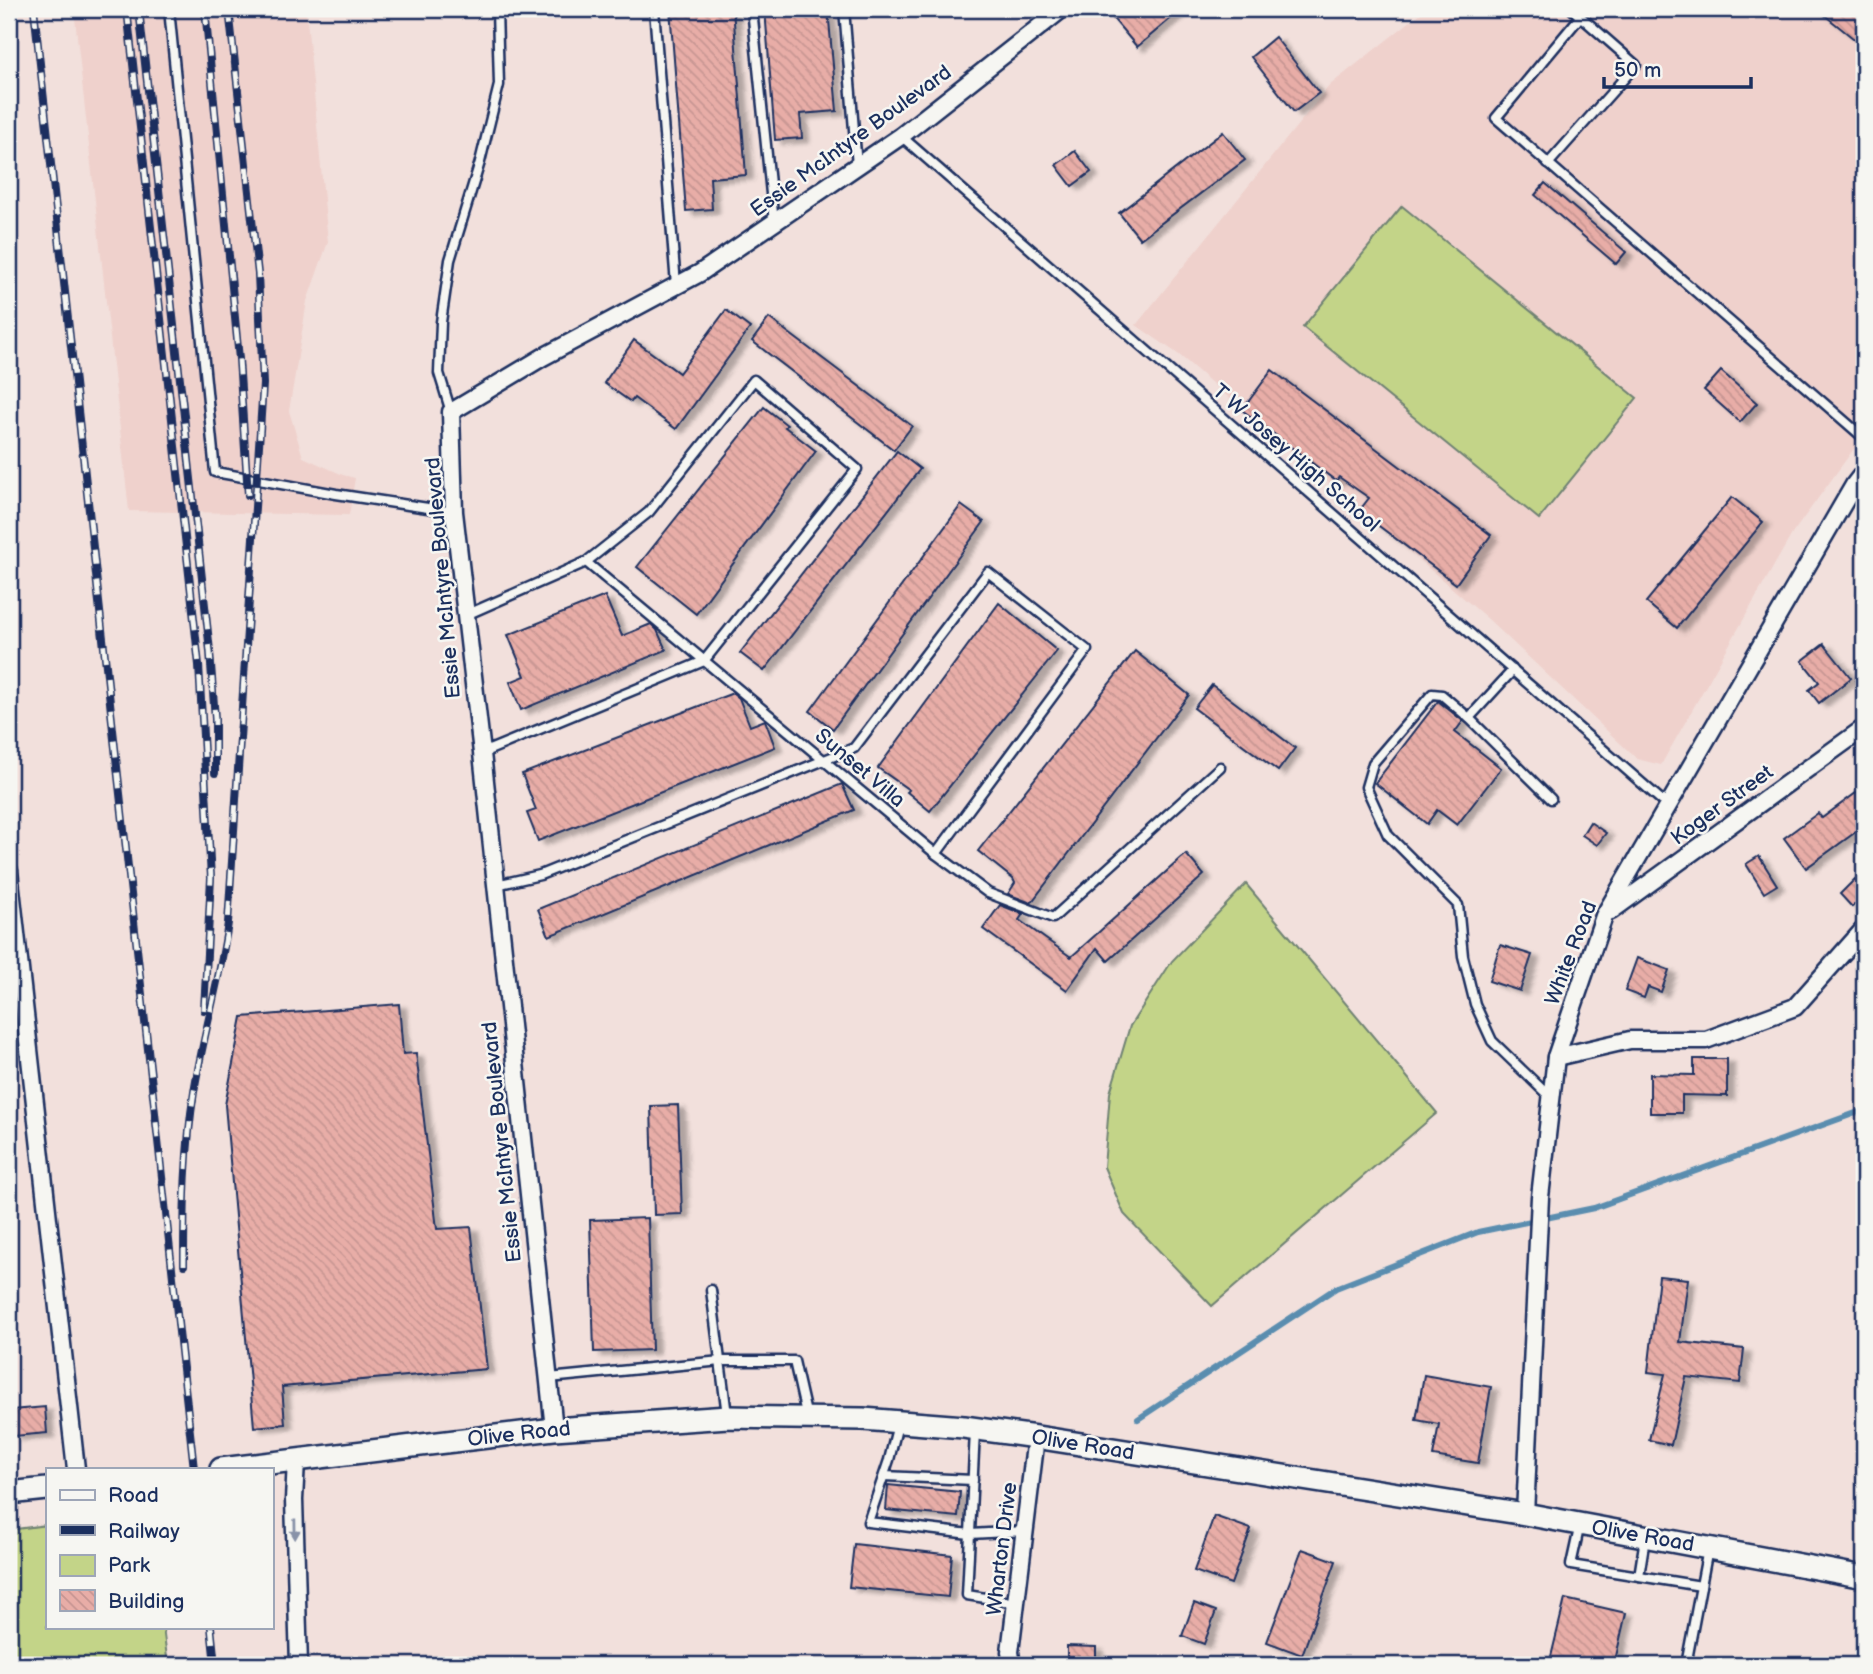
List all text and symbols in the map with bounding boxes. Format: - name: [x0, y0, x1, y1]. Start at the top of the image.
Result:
- scale bar: [1604, 46, 1750, 90]
- text: 50 m: [1614, 58, 1661, 83]
- street label: Essie McIntyre Boulevard: [746, 60, 956, 222]
- street label: T W Josey High School: [1207, 379, 1385, 537]
- street label: Essie McIntyre Boulevard: [420, 456, 466, 700]
- street label: Sunset Villa: [810, 723, 910, 813]
- street label: Koger Street: [1666, 759, 1778, 850]
- street label: White Road: [1540, 897, 1602, 1009]
- street label: Essie McIntyre Boulevard: [477, 1020, 527, 1264]
- street label: Olive Road: [466, 1416, 572, 1452]
- street label: Olive Road: [1030, 1425, 1136, 1465]
- legend: [46, 1468, 273, 1628]
- street label: Wharton Drive: [981, 1481, 1023, 1617]
- text: Road: [108, 1483, 159, 1508]
- street label: Olive Road: [1590, 1515, 1696, 1557]
- one-way arrow: [289, 1518, 300, 1540]
- text: Railway: [108, 1519, 180, 1544]
- text: Park: [108, 1553, 151, 1578]
- text: Building: [108, 1589, 184, 1614]

